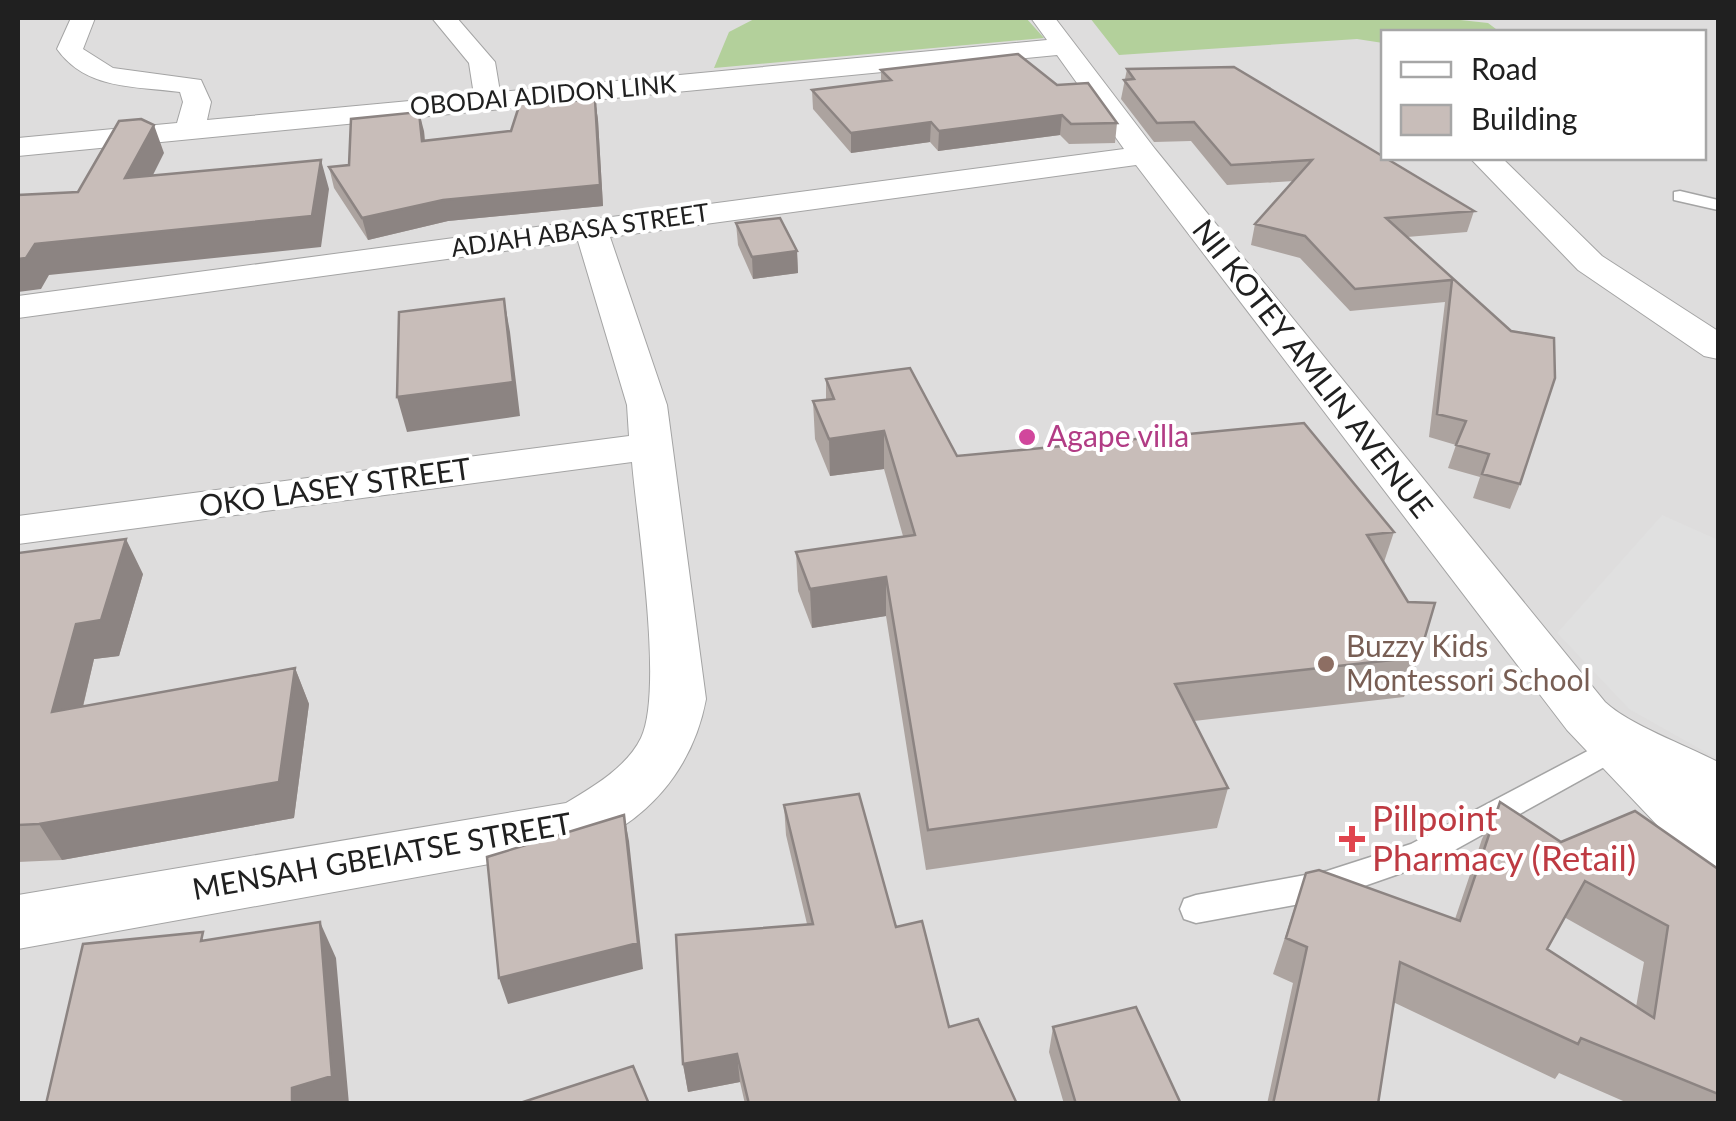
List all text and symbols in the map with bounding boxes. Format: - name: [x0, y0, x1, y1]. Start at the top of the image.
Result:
- legend: [1381, 30, 1706, 160]
- text: Road: [1471, 50, 1538, 86]
- street label: OBODAI ADIDON LINK: [409, 67, 678, 121]
- text: Building: [1471, 100, 1577, 136]
- street label: ADJAH ABASA STREET: [449, 196, 711, 262]
- street label: NII KOTEY AMLIN AVENUE: [1186, 212, 1441, 524]
- place label: Agape villa: [1047, 417, 1189, 453]
- marker: Agape villa: [1016, 426, 1038, 448]
- street label: OKO LASEY STREET: [197, 449, 473, 523]
- place label: Buzzy Kids Montessori School: [1346, 627, 1591, 697]
- marker: Buzzy Kids Montessori School: [1315, 653, 1337, 675]
- place label: Pillpoint Pharmacy (Retail): [1372, 796, 1636, 878]
- street label: MENSAH GBEIATSE STREET: [189, 804, 574, 906]
- marker: Pillpoint Pharmacy (Retail): [1341, 828, 1363, 850]

